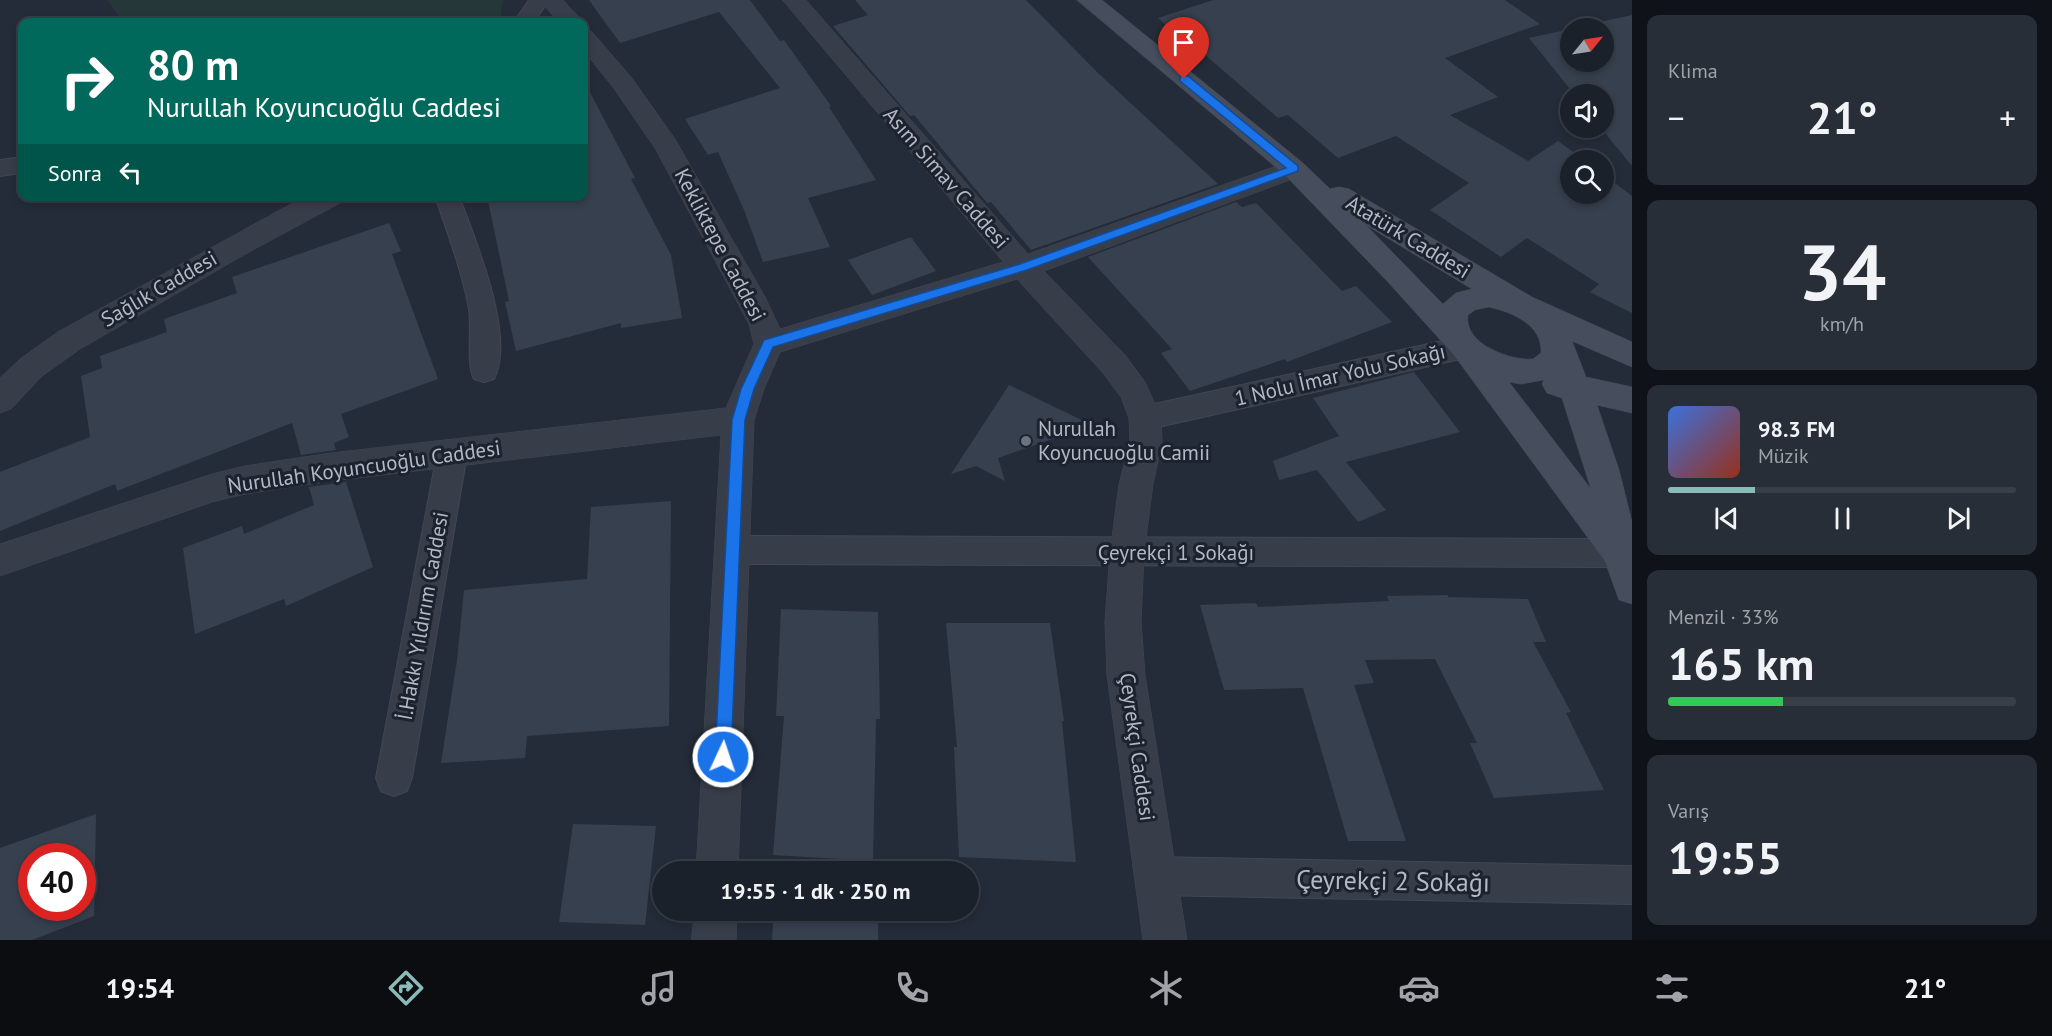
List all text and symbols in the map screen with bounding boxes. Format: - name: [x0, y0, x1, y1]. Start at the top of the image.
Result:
- pin: [1158, 17, 1209, 79]
- north arrow: [1560, 18, 1614, 72]
- map controls: [1560, 18, 1614, 204]
- icon: arrive: [1167, 26, 1200, 59]
- text: 80 m: [147, 37, 239, 92]
- icon: right: [48, 42, 126, 120]
- text: Klima: [1668, 58, 1718, 84]
- button: sound: [1560, 84, 1614, 138]
- text: 21°: [1807, 88, 1877, 146]
- text: Nurullah Koyuncuoğlu Caddesi: [147, 90, 501, 124]
- text: −: [1668, 96, 1685, 139]
- text: +: [1999, 96, 2016, 139]
- street label: Asım Simav Caddesi: [878, 101, 1015, 254]
- button: search: [1560, 150, 1614, 204]
- icon: left: [114, 156, 147, 189]
- text: Sonra: [48, 159, 102, 187]
- street label: Kekliktepe Caddesi: [669, 164, 772, 326]
- street label: Atatürk Caddesi: [1341, 189, 1475, 284]
- text: 34: [1798, 221, 1886, 322]
- street label: Sağlık Caddesi: [96, 245, 222, 333]
- text: km/h: [1820, 311, 1864, 337]
- street label: 1 Nolu İmar Yolu Sokağı: [1232, 337, 1448, 412]
- place label: Nurullah Koyuncuoğlu Camii: [1038, 415, 1210, 466]
- text: 98.3 FM: [1758, 415, 1835, 443]
- street label: Nurullah Koyuncuoğlu Caddesi: [226, 434, 502, 499]
- marker: Nurullah Koyuncuoğlu Camii: [1019, 434, 1033, 448]
- text: Müzik: [1758, 443, 1808, 469]
- icon: previous: [1710, 502, 1743, 535]
- icon: pause: [1826, 502, 1859, 535]
- icon: next: [1942, 502, 1975, 535]
- street label: İ.Hakkı Yıldırım Caddesi: [391, 509, 454, 722]
- street label: Çeyrekçi 1 Sokağı: [1098, 539, 1254, 566]
- text: Menzil · 33%: [1668, 604, 1778, 630]
- text: 165 km: [1668, 634, 1814, 692]
- street label: Çeyrekçi Caddesi: [1114, 671, 1161, 823]
- position arrow: [691, 725, 755, 789]
- text: Varış: [1668, 798, 1709, 824]
- text: 19:55: [1668, 828, 1782, 886]
- speed limit sign: 40: [18, 843, 96, 921]
- street label: Çeyrekçi 2 Sokağı: [1296, 862, 1490, 899]
- text: 19:55 · 1 dk · 250 m: [721, 877, 910, 905]
- icon: directions: [385, 967, 427, 1009]
- icon: music: [638, 967, 680, 1009]
- icon: phone: [891, 967, 933, 1009]
- icon: climate: [1145, 967, 1187, 1009]
- icon: car: [1398, 967, 1440, 1009]
- icon: filters: [1651, 967, 1693, 1009]
- text: 19:54: [106, 971, 174, 1005]
- text: 21°: [1904, 971, 1946, 1005]

